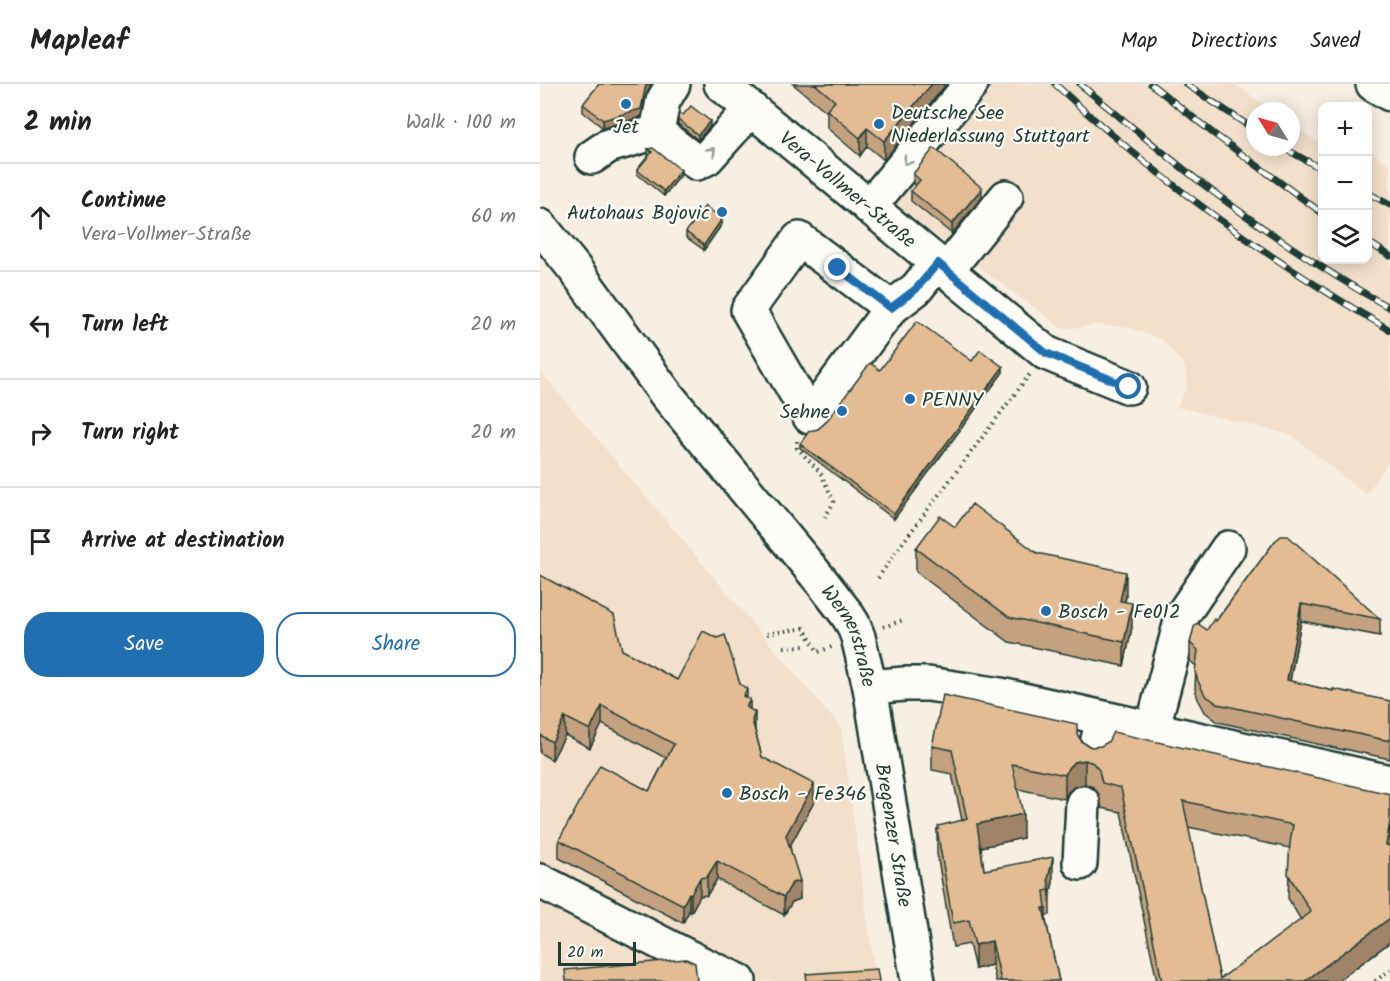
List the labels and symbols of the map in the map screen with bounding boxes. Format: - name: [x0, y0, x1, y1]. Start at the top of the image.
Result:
- marker: Jet: [619, 97, 633, 111]
- place label: Deutsche See Niederlassung Stuttgart: [891, 98, 1090, 153]
- north arrow: [1246, 102, 1300, 156]
- place label: Jet: [613, 112, 639, 144]
- marker: Deutsche See Niederlassung Stuttgart: [872, 117, 886, 131]
- street label: Vera-Vollmer-Straße: [771, 124, 923, 257]
- one-way arrow: [705, 148, 716, 159]
- one-way arrow: [904, 154, 915, 165]
- place label: Autohaus Bojovic: [567, 198, 710, 230]
- marker: Autohaus Bojovic: [715, 205, 729, 219]
- route end: [824, 254, 850, 280]
- route start: [1115, 373, 1141, 399]
- place label: PENNY: [922, 385, 985, 417]
- marker: PENNY: [903, 392, 917, 406]
- place label: Sehne: [780, 397, 830, 429]
- marker: Sehne: [835, 404, 849, 418]
- street label: Wernerstraße: [812, 578, 883, 691]
- place label: Bosch - Fe012: [1058, 597, 1181, 629]
- marker: Bosch - Fe012: [1039, 604, 1053, 618]
- street label: Bregenzer Straße: [865, 761, 920, 910]
- place label: Bosch - Fe346: [739, 779, 867, 811]
- marker: Bosch - Fe346: [720, 786, 734, 800]
- scale bar: [558, 939, 636, 966]

